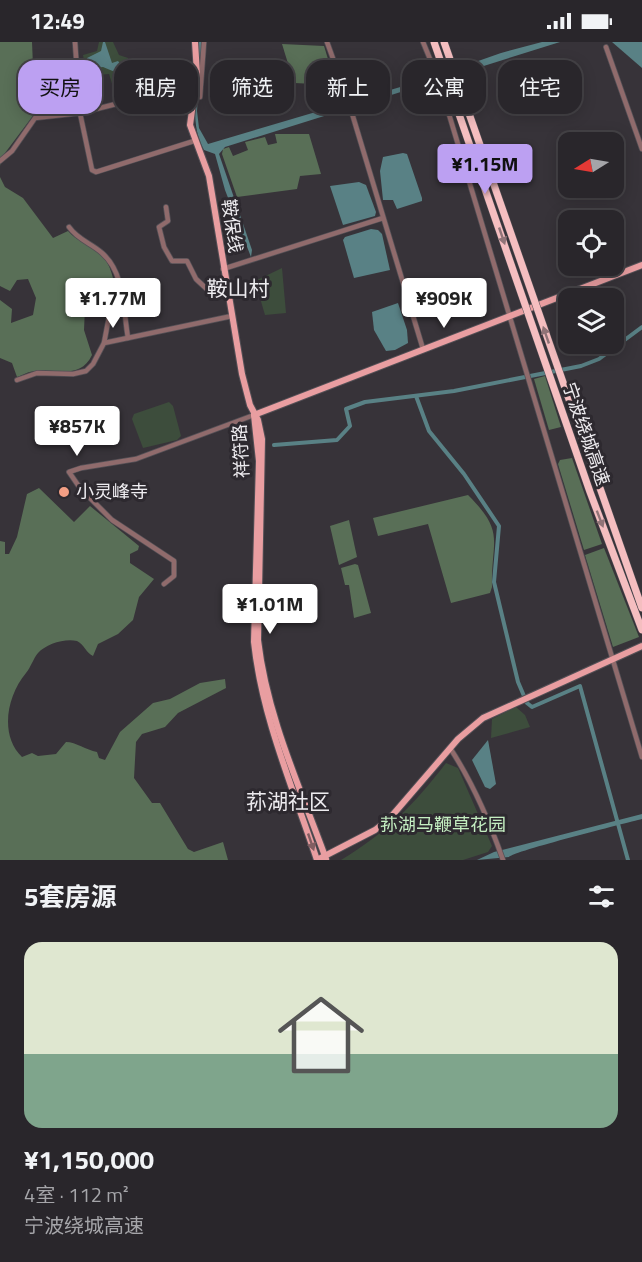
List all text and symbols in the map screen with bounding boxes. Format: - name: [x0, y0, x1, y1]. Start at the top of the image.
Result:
- text: 12:49: [30, 4, 85, 38]
- chip: 买房: [18, 60, 102, 114]
- chip: 租房: [114, 60, 198, 114]
- chip: 筛选: [210, 60, 294, 114]
- chip: 新上: [306, 60, 390, 114]
- chip: 公寓: [402, 60, 486, 114]
- chip: 住宅: [498, 60, 582, 114]
- north arrow: [558, 132, 624, 198]
- map controls: [558, 132, 624, 354]
- pin: ¥1.15M: [436, 144, 534, 195]
- text: ¥1.15M: [451, 148, 519, 179]
- street label: 鞍保线: [215, 197, 250, 255]
- button: locate: [558, 210, 624, 276]
- one-way arrow: [498, 227, 508, 245]
- district label: 鞍山村: [207, 272, 270, 304]
- pin: ¥1.77M: [64, 278, 162, 329]
- pin: ¥909K: [402, 278, 486, 329]
- text: ¥1.77M: [79, 282, 147, 313]
- text: ¥909K: [416, 282, 472, 313]
- button: layers: [558, 288, 624, 354]
- one-way arrow: [541, 326, 551, 344]
- street label: 宁波绕城高速: [556, 378, 617, 489]
- pin: ¥857K: [35, 406, 119, 457]
- text: ¥857K: [49, 410, 105, 441]
- street label: 祥符路: [226, 423, 255, 479]
- place label: 小灵峰寺: [76, 478, 148, 505]
- marker: 小灵峰寺: [57, 485, 71, 499]
- one-way arrow: [596, 511, 606, 529]
- pin: ¥1.01M: [221, 584, 319, 635]
- text: ¥1.01M: [236, 588, 304, 619]
- district label: 荪湖社区: [246, 785, 330, 817]
- park label: 荪湖马鞭草花园: [380, 811, 506, 838]
- one-way arrow: [307, 833, 317, 851]
- text: 5套房源: [24, 877, 117, 916]
- icon: filters: [585, 880, 618, 913]
- icon: home: [267, 981, 375, 1089]
- text: ¥1,150,000: [24, 1140, 154, 1179]
- text: 4室 · 112 m²: [24, 1179, 129, 1210]
- text: 宁波绕城高速: [24, 1210, 144, 1241]

